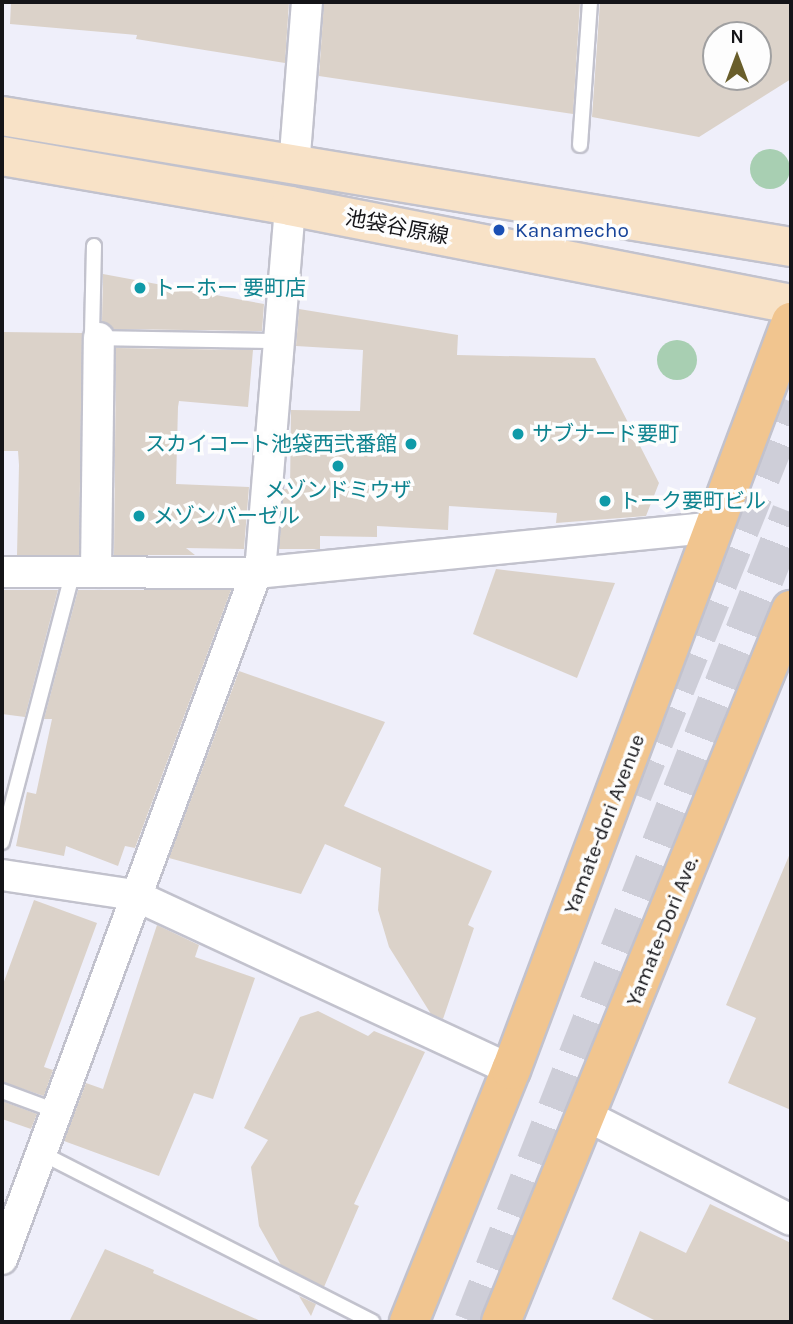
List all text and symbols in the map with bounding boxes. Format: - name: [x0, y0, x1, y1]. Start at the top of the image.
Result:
- north arrow: [702, 21, 772, 91]
- text: N: [730, 26, 744, 48]
- street label: 池袋谷原線: [343, 205, 451, 249]
- place label: Kanamecho: [515, 217, 629, 243]
- marker: Kanamecho: [489, 220, 509, 240]
- place label: トーホー 要町店: [154, 275, 306, 301]
- marker: トーホー 要町店: [132, 280, 148, 296]
- place label: サブナード要町: [532, 421, 679, 447]
- marker: サブナード要町: [510, 426, 526, 442]
- place label: スカイコート池袋西弐番館: [145, 431, 397, 457]
- marker: スカイコート池袋西弐番館: [403, 436, 419, 452]
- marker: メゾンドミウザ: [330, 458, 346, 474]
- place label: メゾンドミウザ: [265, 477, 411, 503]
- place label: トーク要町ビル: [619, 488, 766, 514]
- marker: トーク要町ビル: [597, 493, 613, 509]
- place label: メゾンバーゼル: [153, 503, 300, 529]
- marker: メゾンバーゼル: [131, 508, 147, 524]
- street label: Yamate-dori Avenue: [558, 730, 650, 918]
- street label: Yamate-Dori Ave.: [620, 852, 704, 1010]

